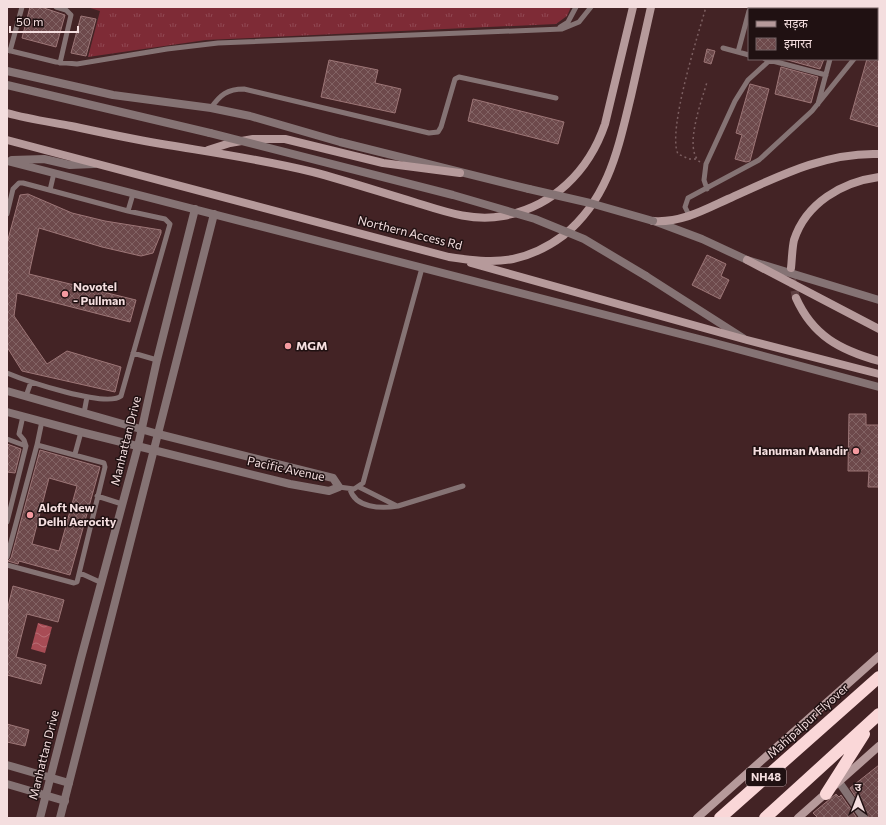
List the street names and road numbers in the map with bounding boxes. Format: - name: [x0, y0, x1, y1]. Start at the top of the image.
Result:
- street label: Northern Access Rd: [357, 212, 464, 252]
- street label: Manhattan Drive: [107, 394, 143, 487]
- street label: Pacific Avenue: [246, 453, 326, 483]
- street label: Mahipalpur Flyover: [764, 680, 851, 761]
- street label: Manhattan Drive: [25, 708, 61, 801]
- road number: NH48: [746, 768, 786, 786]

